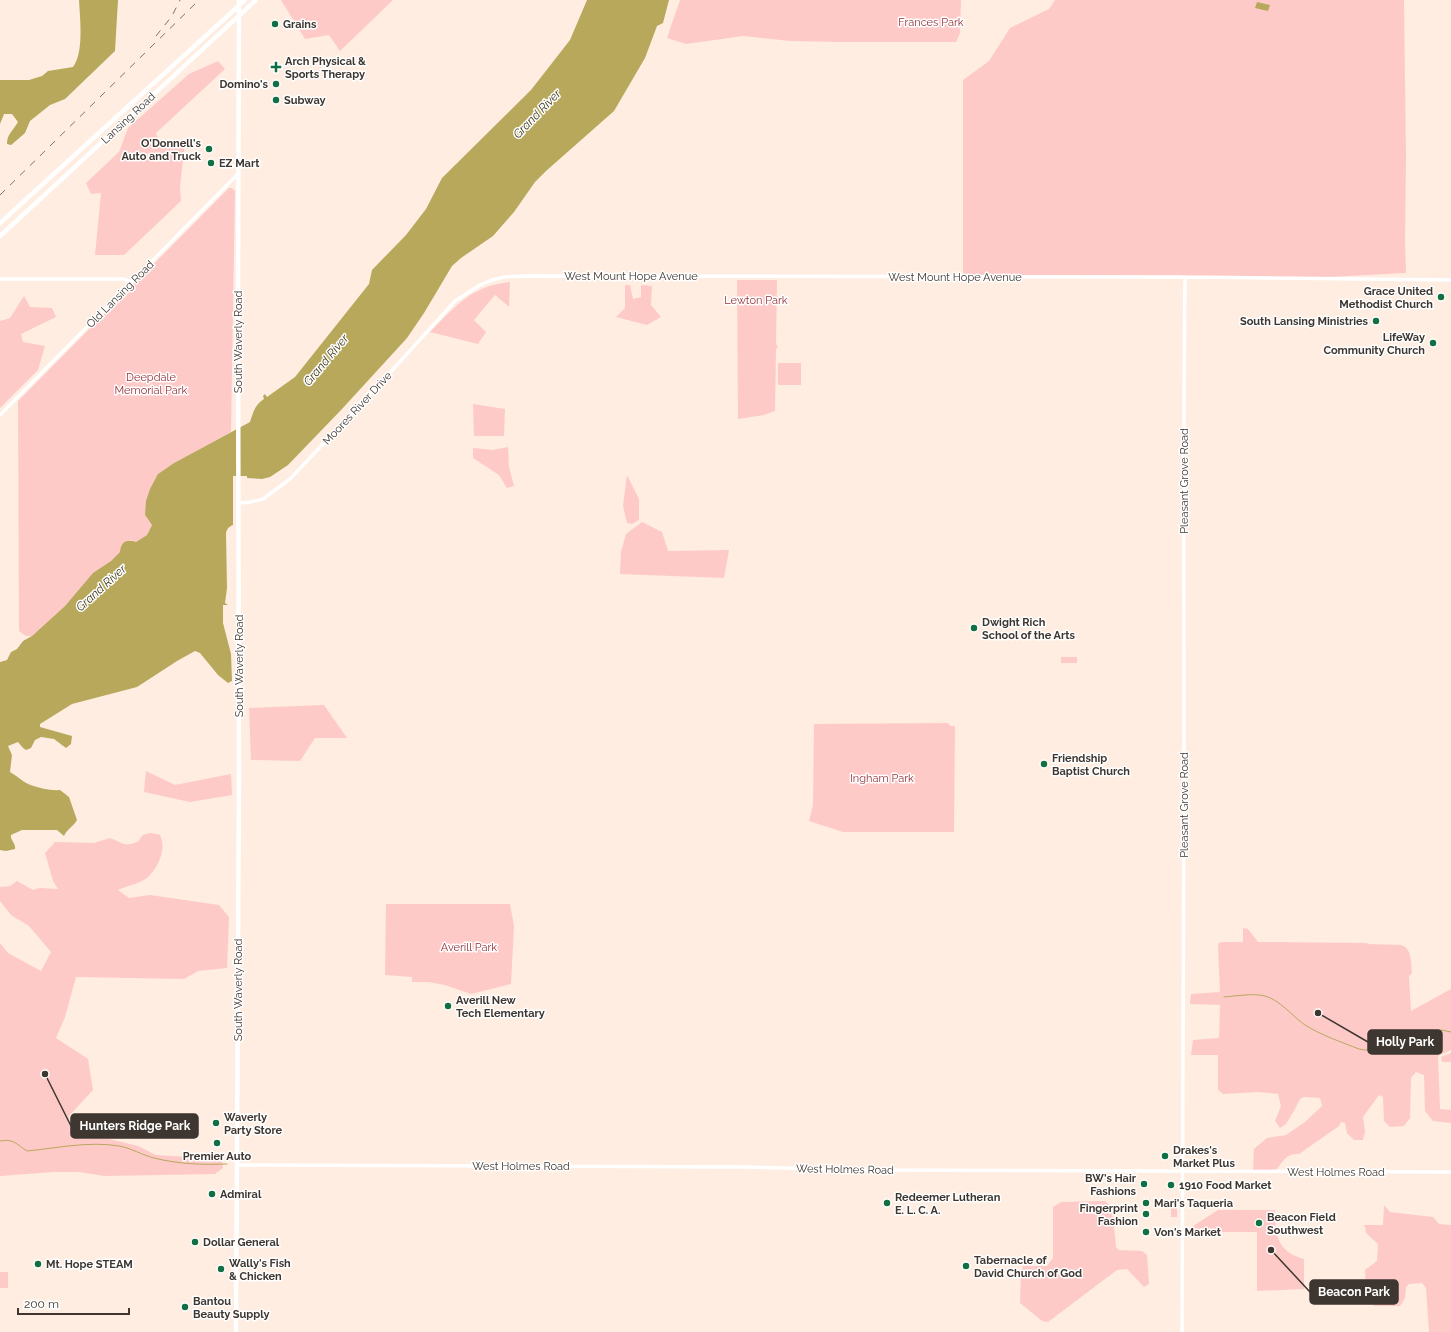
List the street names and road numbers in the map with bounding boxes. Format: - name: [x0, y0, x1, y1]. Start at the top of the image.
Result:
- street label: Lansing Road: [99, 90, 158, 147]
- street label: Old Lansing Road: [84, 258, 157, 331]
- street label: West Mount Hope Avenue: [564, 270, 698, 283]
- street label: West Mount Hope Avenue: [888, 271, 1022, 284]
- street label: South Waverly Road: [232, 291, 245, 393]
- street label: Moores River Drive: [320, 369, 395, 448]
- street label: Pleasant Grove Road: [1178, 428, 1191, 534]
- street label: South Waverly Road: [233, 615, 246, 717]
- street label: Pleasant Grove Road: [1178, 752, 1191, 858]
- street label: South Waverly Road: [232, 939, 245, 1041]
- street label: West Holmes Road: [472, 1160, 570, 1173]
- street label: West Holmes Road: [796, 1162, 894, 1177]
- street label: West Holmes Road: [1287, 1166, 1385, 1179]

